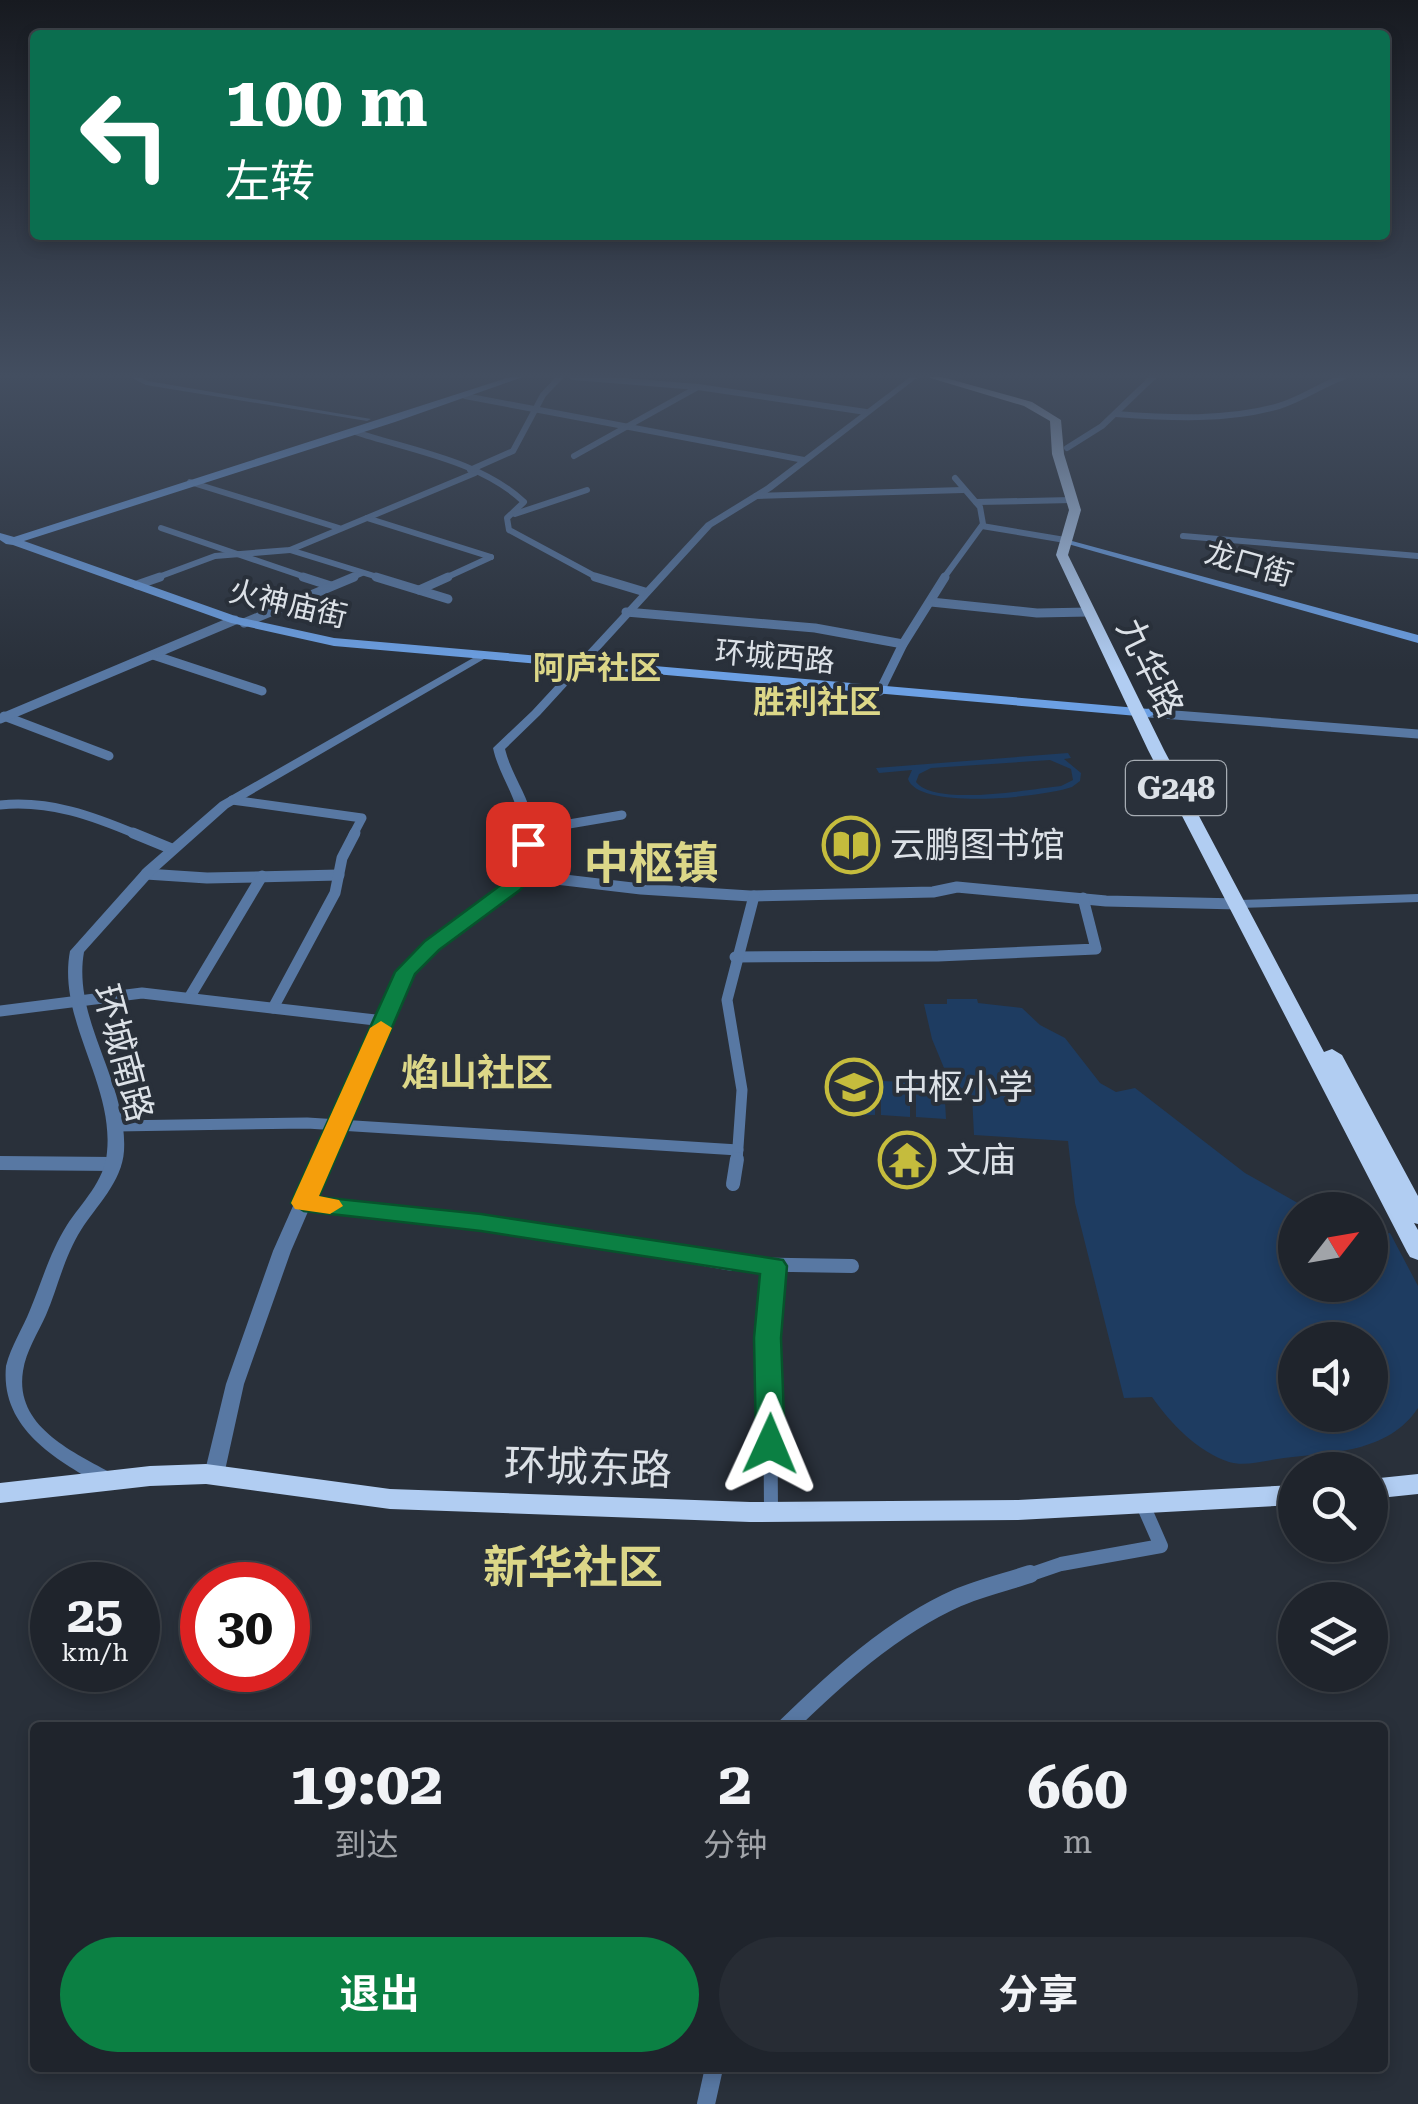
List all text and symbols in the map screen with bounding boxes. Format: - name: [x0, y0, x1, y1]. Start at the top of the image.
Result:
- text: 100 m: [225, 61, 428, 143]
- icon: left: [60, 70, 190, 200]
- text: 左转: [225, 155, 315, 208]
- street label: 龙口街: [1201, 534, 1297, 593]
- street label: 火神庙街: [226, 573, 351, 634]
- street label: 九华路: [1108, 612, 1191, 724]
- street label: 环城西路: [714, 634, 836, 679]
- district label: 阿庐社区: [533, 649, 661, 687]
- district label: 胜利社区: [753, 683, 881, 721]
- road number: G248: [1126, 761, 1226, 815]
- pin: [486, 802, 571, 887]
- library icon: 云鹏图书馆: [821, 815, 881, 875]
- icon: arrive: [501, 817, 556, 872]
- place label: 云鹏图书馆: [890, 825, 1065, 866]
- district label: 中枢镇: [583, 837, 719, 890]
- street label: 环城南路: [85, 980, 160, 1126]
- district label: 焰山社区: [401, 1051, 553, 1095]
- school or university icon: 中枢小学: [824, 1057, 884, 1117]
- place label: 中枢小学: [893, 1067, 1033, 1108]
- temple icon: 文庙: [877, 1130, 937, 1190]
- place label: 文庙: [946, 1140, 1016, 1181]
- north arrow: [1278, 1192, 1388, 1302]
- map controls: [1278, 1192, 1388, 1692]
- button: sound: [1278, 1322, 1388, 1432]
- position arrow: [718, 1392, 822, 1496]
- street label: 环城东路: [503, 1440, 673, 1495]
- button: search: [1278, 1452, 1388, 1562]
- district label: 新华社区: [483, 1541, 663, 1594]
- speed limit sign: 30: [180, 1562, 310, 1692]
- button: layers: [1278, 1582, 1388, 1692]
- text: 25: [67, 1586, 123, 1644]
- text: km/h: [62, 1638, 128, 1667]
- text: 19:02: [290, 1748, 443, 1819]
- text: 2: [718, 1748, 752, 1819]
- text: 660: [1027, 1752, 1128, 1823]
- text: m: [1063, 1823, 1092, 1861]
- text: 到达: [335, 1826, 399, 1864]
- text: 分钟: [703, 1826, 767, 1864]
- button: 退出: [60, 1937, 699, 2052]
- button: 分享: [719, 1937, 1358, 2052]

